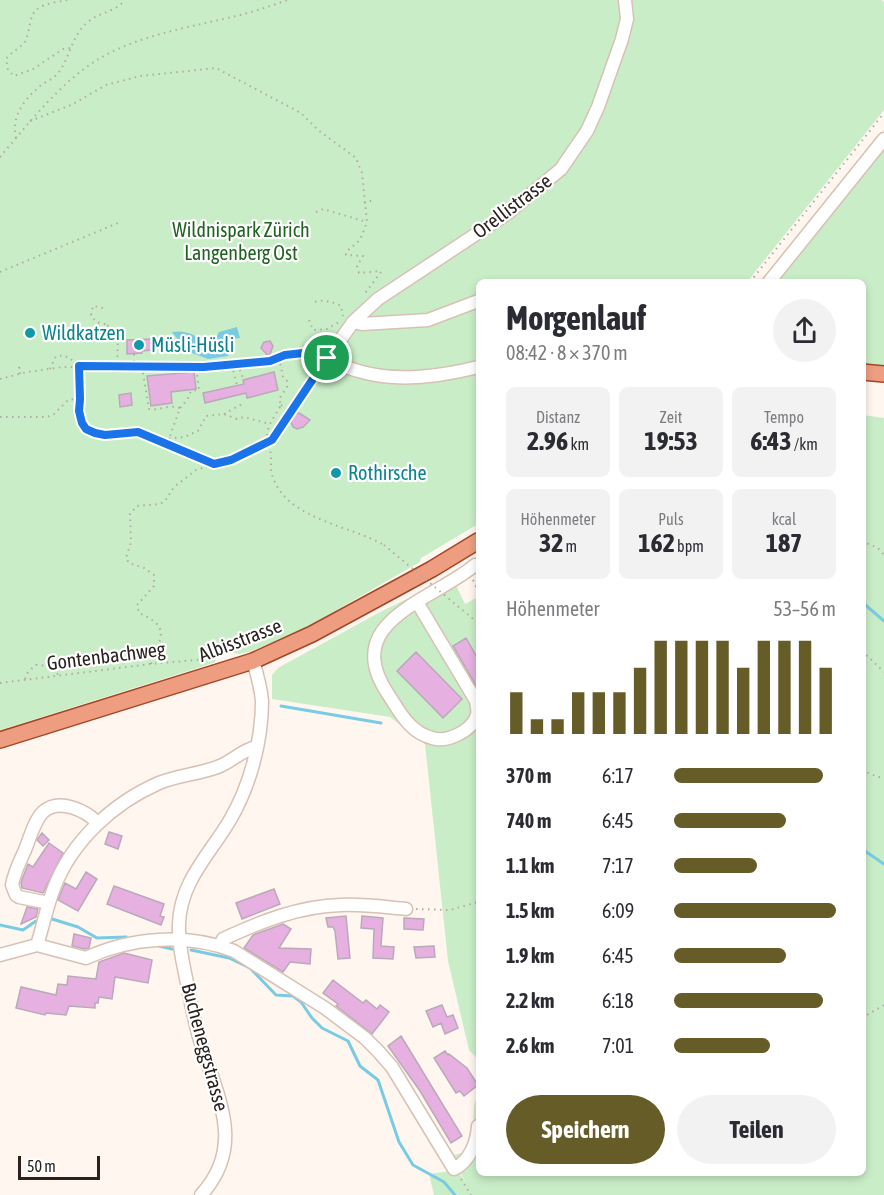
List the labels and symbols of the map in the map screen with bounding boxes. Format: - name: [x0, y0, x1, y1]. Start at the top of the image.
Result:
- street label: Orellistrasse: [468, 169, 556, 243]
- park label: Wildnispark Zürich Langenberg Ost: [172, 218, 310, 264]
- place label: Wildkatzen: [42, 321, 125, 344]
- marker: Wildkatzen: [23, 326, 37, 340]
- pin: [301, 332, 352, 383]
- place label: Müsli-Hüsli: [151, 333, 234, 356]
- marker: Müsli-Hüsli: [132, 338, 146, 352]
- place label: Rothirsche: [348, 461, 427, 484]
- marker: Rothirsche: [329, 466, 343, 480]
- street label: Albisstrasse: [195, 613, 285, 666]
- street label: Gontenbachweg: [45, 637, 167, 674]
- street label: Bucheneggstrasse: [177, 980, 234, 1113]
- scale bar: [18, 1153, 100, 1180]

